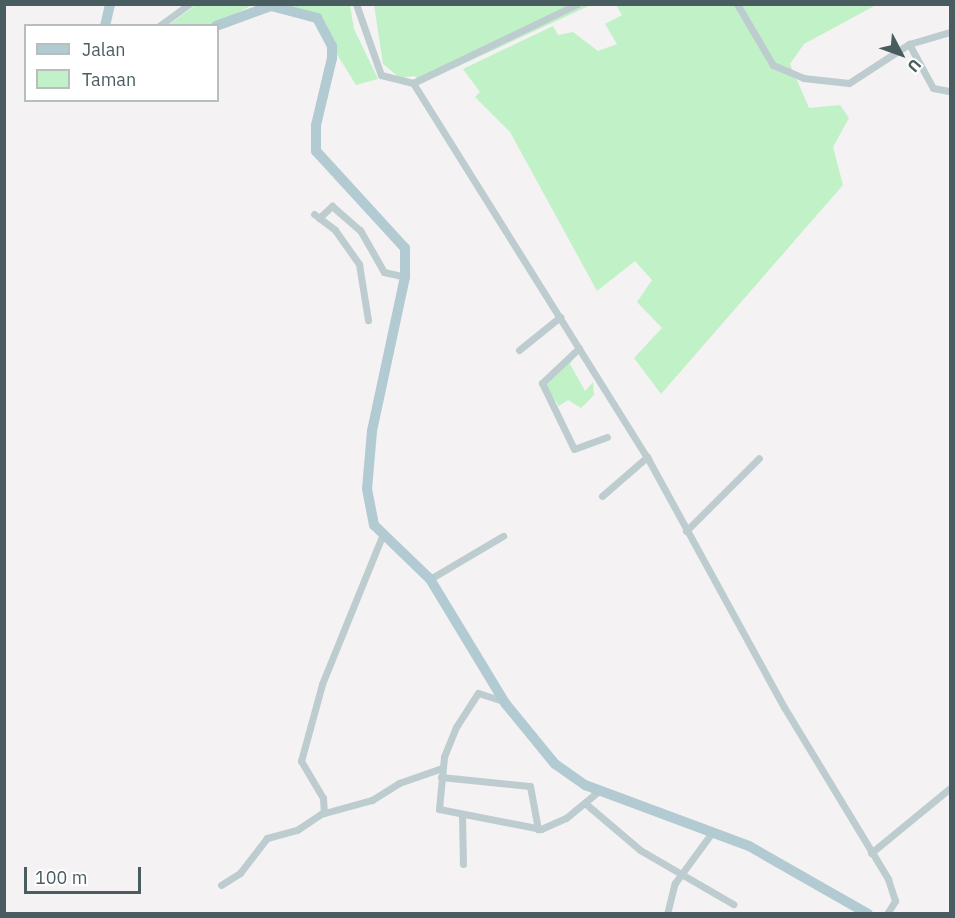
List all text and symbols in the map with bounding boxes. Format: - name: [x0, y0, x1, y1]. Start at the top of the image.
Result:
- legend: [24, 24, 219, 102]
- north arrow: [871, 24, 931, 84]
- text: Jalan: [82, 38, 126, 61]
- text: U: [903, 55, 926, 77]
- text: Taman: [82, 68, 136, 91]
- scale bar: [27, 855, 144, 893]
- text: 100 m: [35, 866, 87, 889]

